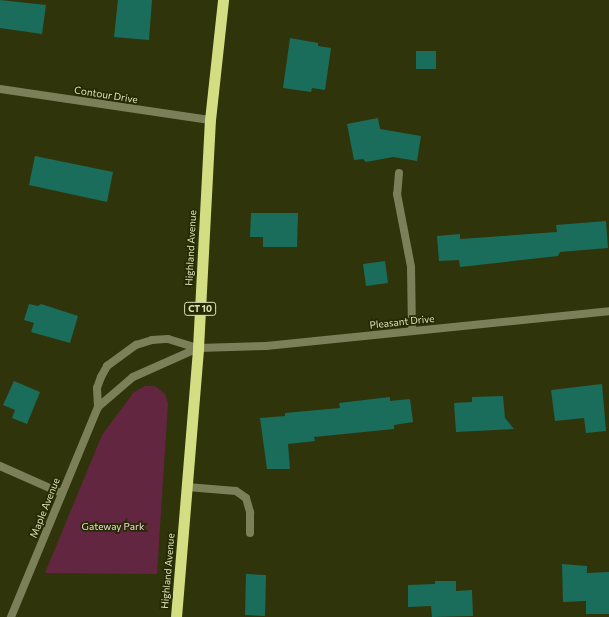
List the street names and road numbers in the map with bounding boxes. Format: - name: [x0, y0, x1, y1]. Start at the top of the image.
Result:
- street label: Contour Drive: [73, 84, 139, 106]
- street label: Highland Avenue: [183, 210, 199, 286]
- road number: CT 10: [184, 302, 216, 316]
- street label: Pleasant Drive: [369, 313, 435, 331]
- street label: Maple Avenue: [28, 476, 62, 540]
- street label: Highland Avenue: [159, 533, 177, 609]

